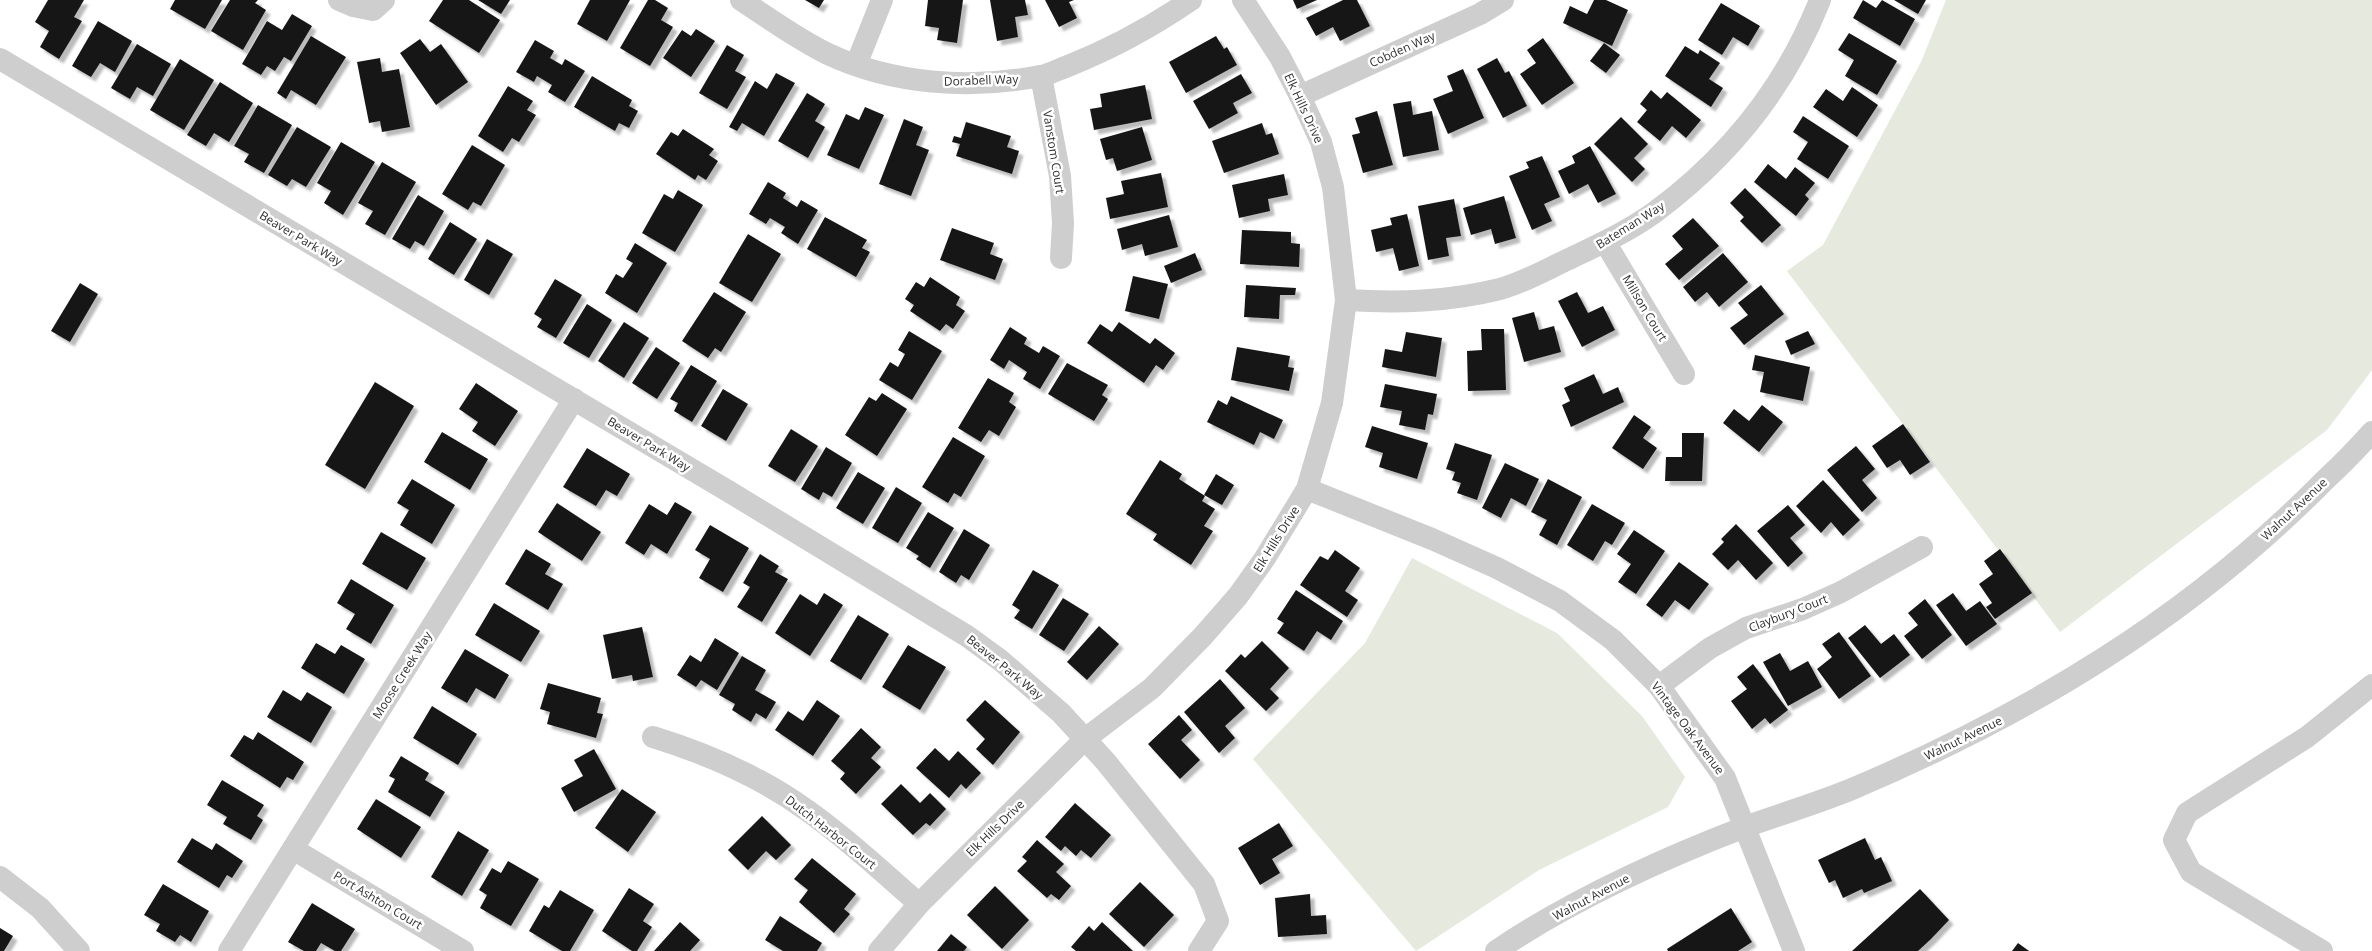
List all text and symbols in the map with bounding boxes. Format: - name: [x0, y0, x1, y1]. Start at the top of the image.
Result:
- street label: Cobden Way: [1366, 27, 1439, 71]
- street label: Dorabell Way: [943, 70, 1020, 90]
- street label: Elk Hills Drive: [1280, 70, 1328, 146]
- street label: Vanstom Court: [1039, 109, 1069, 195]
- street label: Bateman Way: [1593, 197, 1668, 253]
- street label: Beaver Park Way: [256, 207, 346, 270]
- street label: Millson Court: [1618, 272, 1672, 344]
- street label: Beaver Park Way: [604, 413, 694, 476]
- street label: Walnut Avenue: [2257, 474, 2331, 544]
- street label: Elk Hills Drive: [1249, 502, 1303, 575]
- street label: Claybury Court: [1746, 590, 1830, 636]
- street label: Moose Creek Way: [368, 627, 436, 722]
- street label: Beaver Park Way: [963, 631, 1048, 704]
- street label: Vintage Oak Avenue: [1647, 678, 1729, 778]
- street label: Walnut Avenue: [1921, 712, 2005, 764]
- street label: Dutch Harbor Court: [782, 791, 880, 873]
- street label: Elk Hills Drive: [962, 796, 1028, 860]
- street label: Port Ashton Court: [330, 867, 426, 933]
- street label: Walnut Avenue: [1550, 869, 1633, 924]

